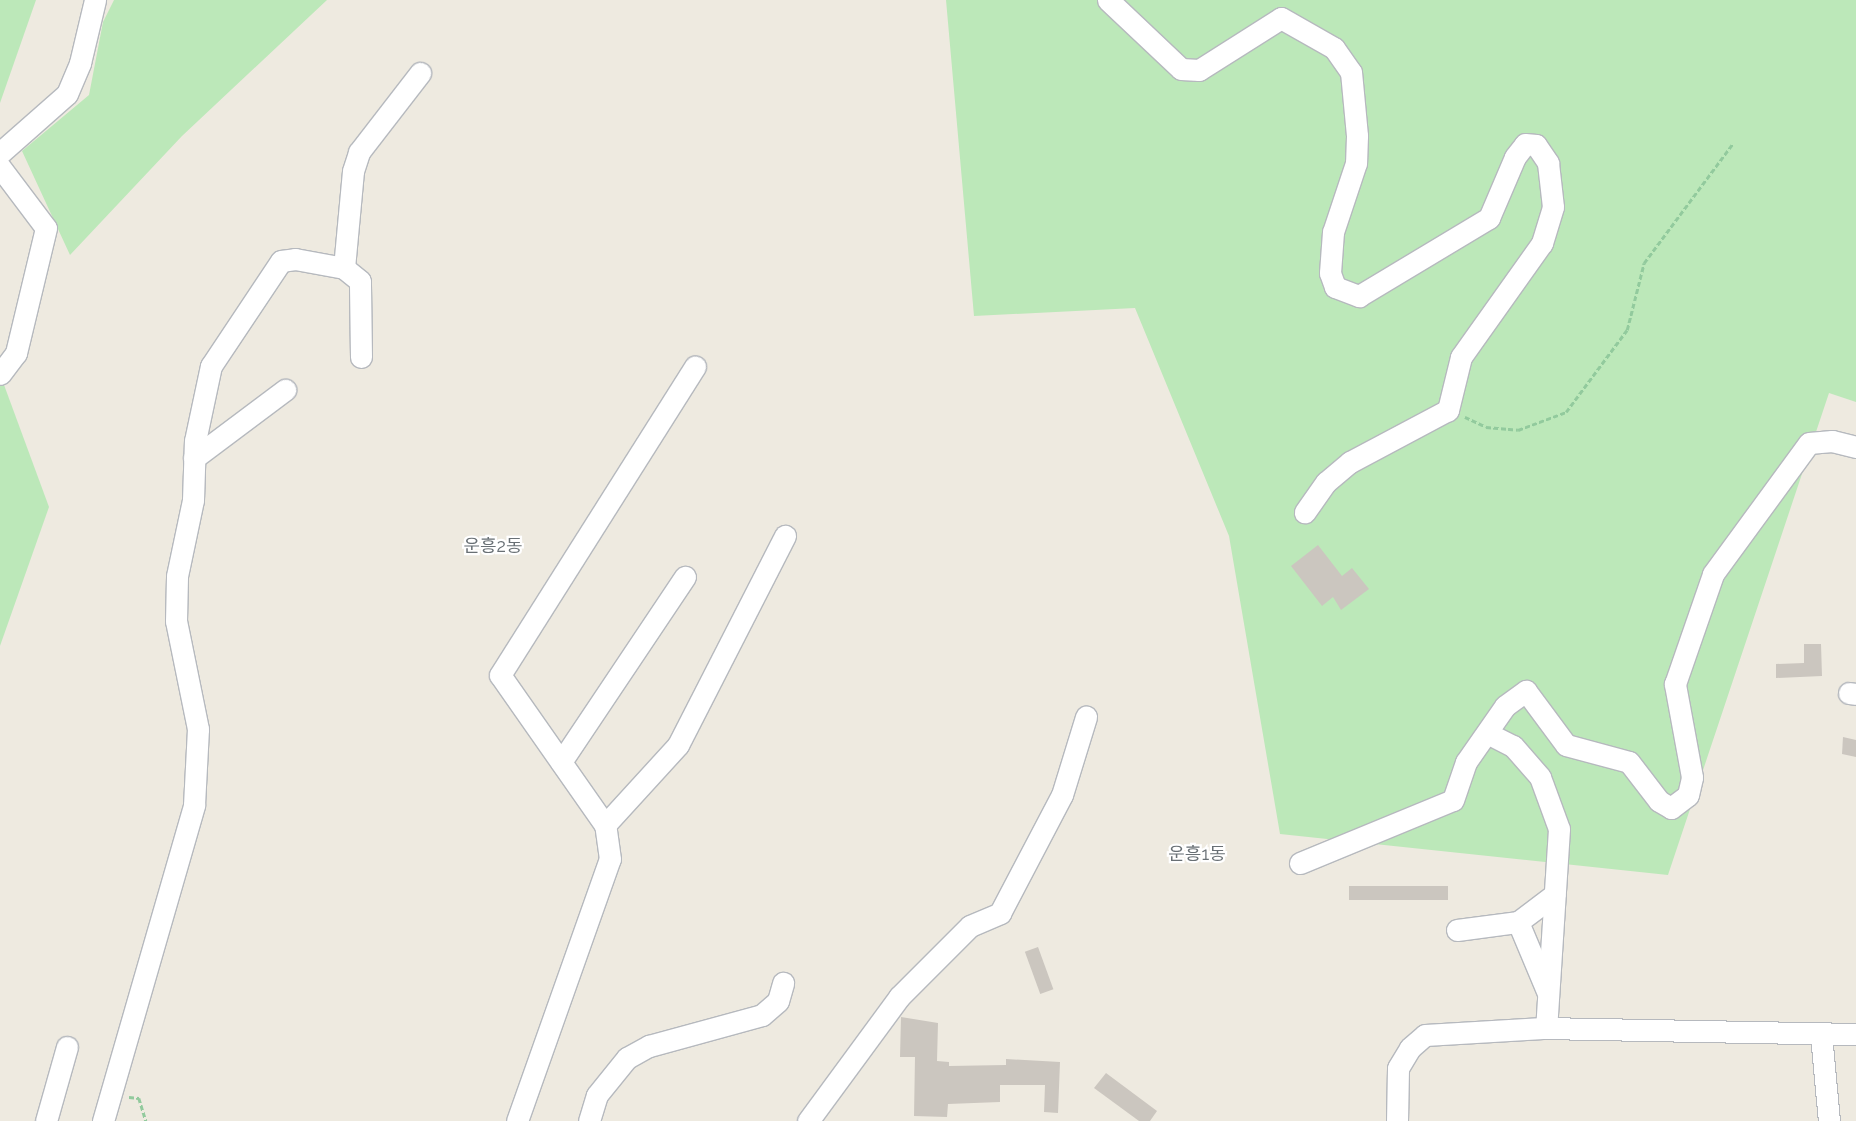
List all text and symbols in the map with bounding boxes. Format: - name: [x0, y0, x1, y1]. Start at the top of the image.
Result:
- district label: 운흥2동: [463, 535, 523, 557]
- district label: 운흥1동: [1168, 843, 1226, 865]

